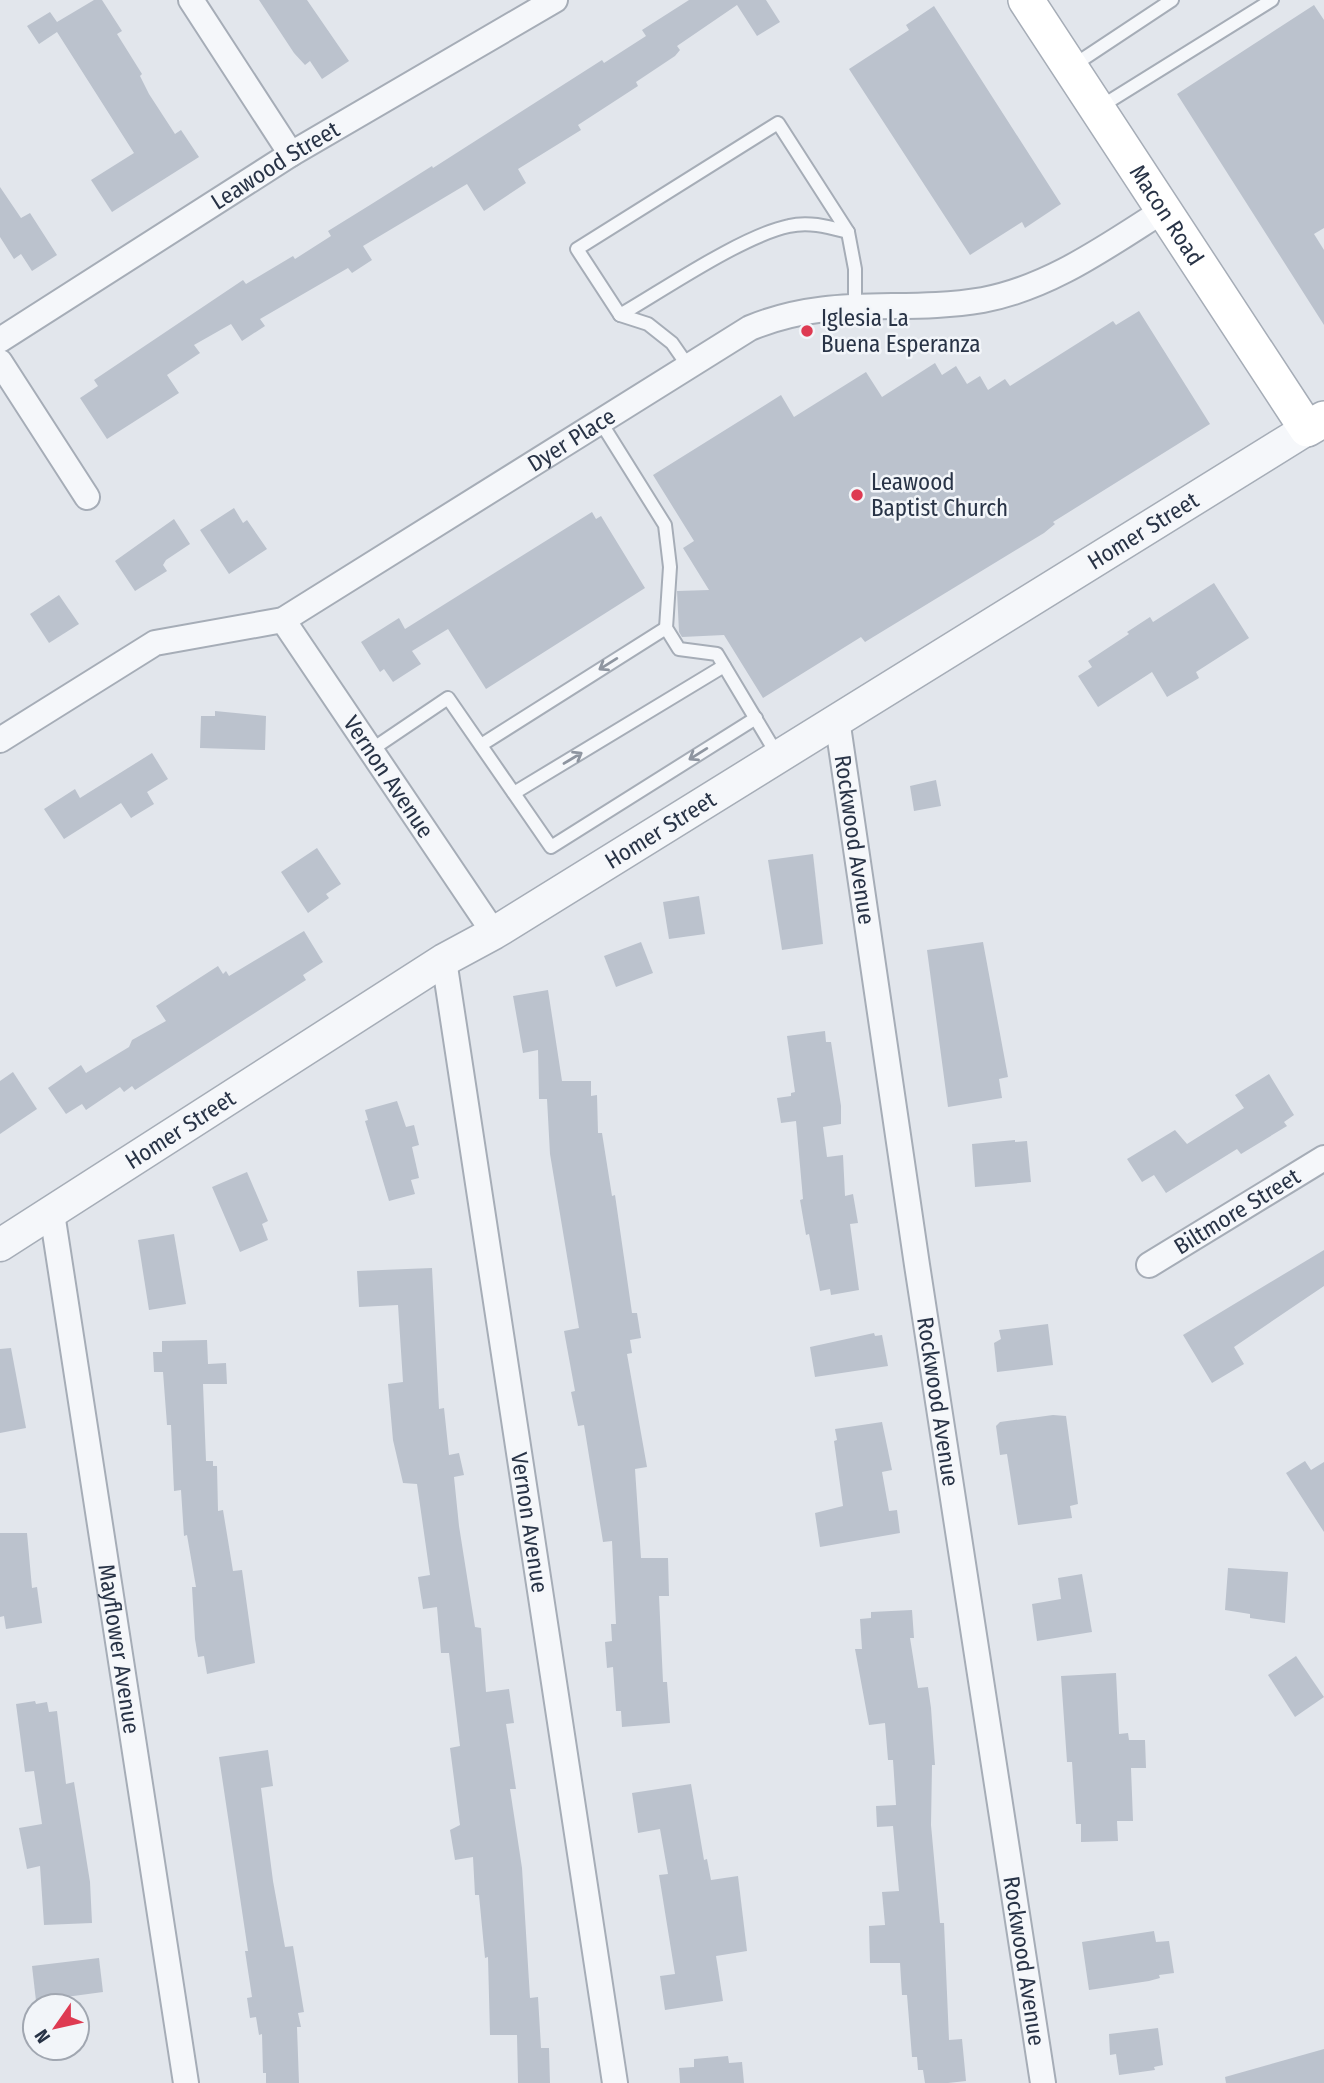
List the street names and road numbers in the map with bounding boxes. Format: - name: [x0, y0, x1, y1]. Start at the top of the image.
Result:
- street label: Leawood Street: [206, 115, 345, 215]
- street label: Macon Road: [1124, 159, 1210, 271]
- street label: Dyer Place: [522, 402, 620, 478]
- street label: Homer Street: [1082, 486, 1204, 576]
- street label: Vernon Avenue: [337, 710, 440, 843]
- street label: Rockwood Avenue: [828, 753, 881, 926]
- street label: Homer Street: [600, 785, 721, 875]
- street label: Homer Street: [120, 1084, 241, 1175]
- street label: Biltmore Street: [1169, 1162, 1305, 1260]
- street label: Rockwood Avenue: [911, 1315, 965, 1488]
- street label: Vernon Avenue: [505, 1450, 554, 1595]
- street label: Mayflower Avenue: [92, 1562, 146, 1736]
- street label: Rockwood Avenue: [997, 1874, 1051, 2048]

